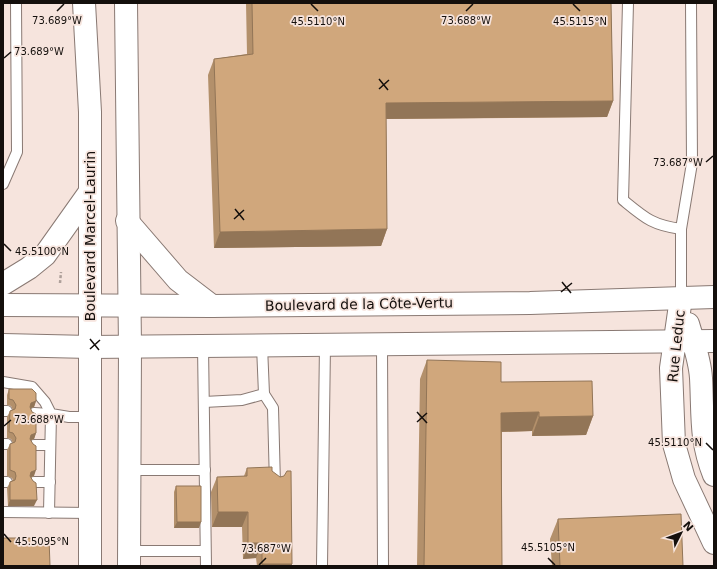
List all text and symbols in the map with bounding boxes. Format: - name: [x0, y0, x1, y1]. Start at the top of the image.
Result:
- text: 73.689°W: [32, 15, 82, 26]
- text: 73.688°W: [441, 15, 491, 26]
- text: 45.5110°N: [291, 16, 345, 27]
- text: 45.5115°N: [553, 16, 607, 27]
- text: 73.689°W: [14, 46, 64, 57]
- street label: Boulevard Marcel-Laurin: [82, 151, 98, 321]
- text: 73.687°W: [653, 157, 703, 168]
- text: 45.5100°N: [15, 246, 69, 257]
- street label: Boulevard de la Côte-Vertu: [265, 294, 453, 314]
- street label: Rue Leduc: [664, 309, 688, 383]
- text: 73.688°W: [14, 414, 64, 425]
- text: 45.5110°N: [648, 437, 702, 448]
- north arrow: [661, 513, 701, 553]
- text: N: [680, 519, 696, 534]
- text: 45.5095°N: [15, 536, 69, 547]
- text: 45.5105°N: [521, 542, 575, 553]
- text: 73.687°W: [241, 543, 291, 554]

